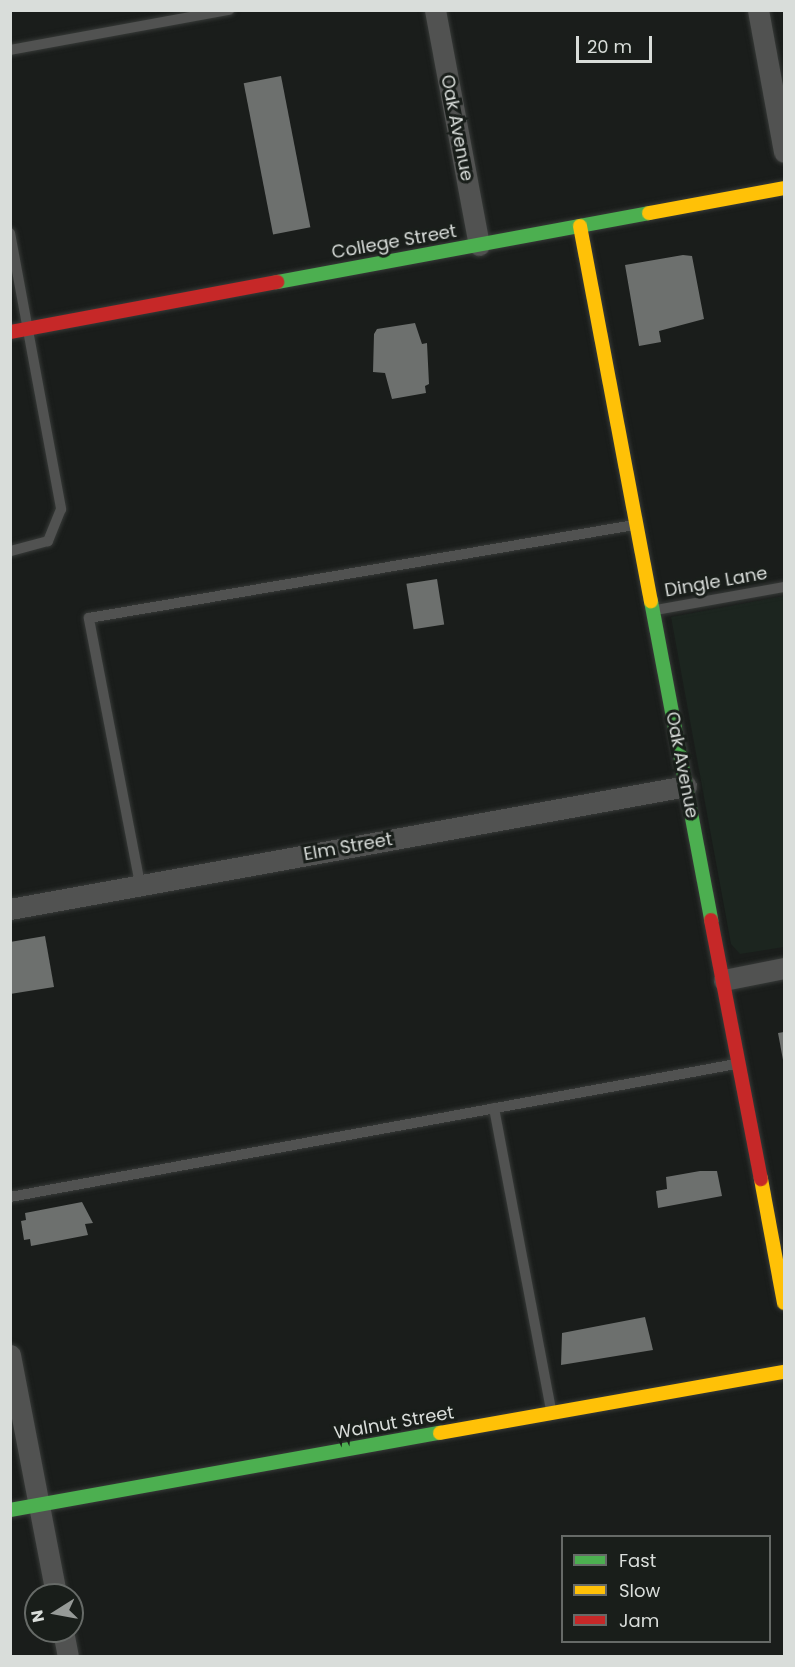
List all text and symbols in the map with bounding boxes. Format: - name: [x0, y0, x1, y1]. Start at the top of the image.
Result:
- scale bar: [579, 24, 656, 62]
- text: 20 m: [587, 34, 632, 59]
- street label: Oak Avenue: [436, 73, 478, 183]
- street label: College Street: [330, 220, 458, 264]
- street label: Dingle Lane: [663, 562, 769, 602]
- street label: Oak Avenue: [661, 710, 703, 820]
- street label: Elm Street: [302, 829, 394, 865]
- street label: Walnut Street: [332, 1402, 456, 1444]
- legend: [561, 1535, 771, 1643]
- text: Fast: [619, 1548, 656, 1573]
- text: Slow: [619, 1578, 660, 1603]
- north arrow: [24, 1583, 84, 1643]
- text: N: [25, 1608, 50, 1624]
- text: Jam: [619, 1608, 659, 1633]

